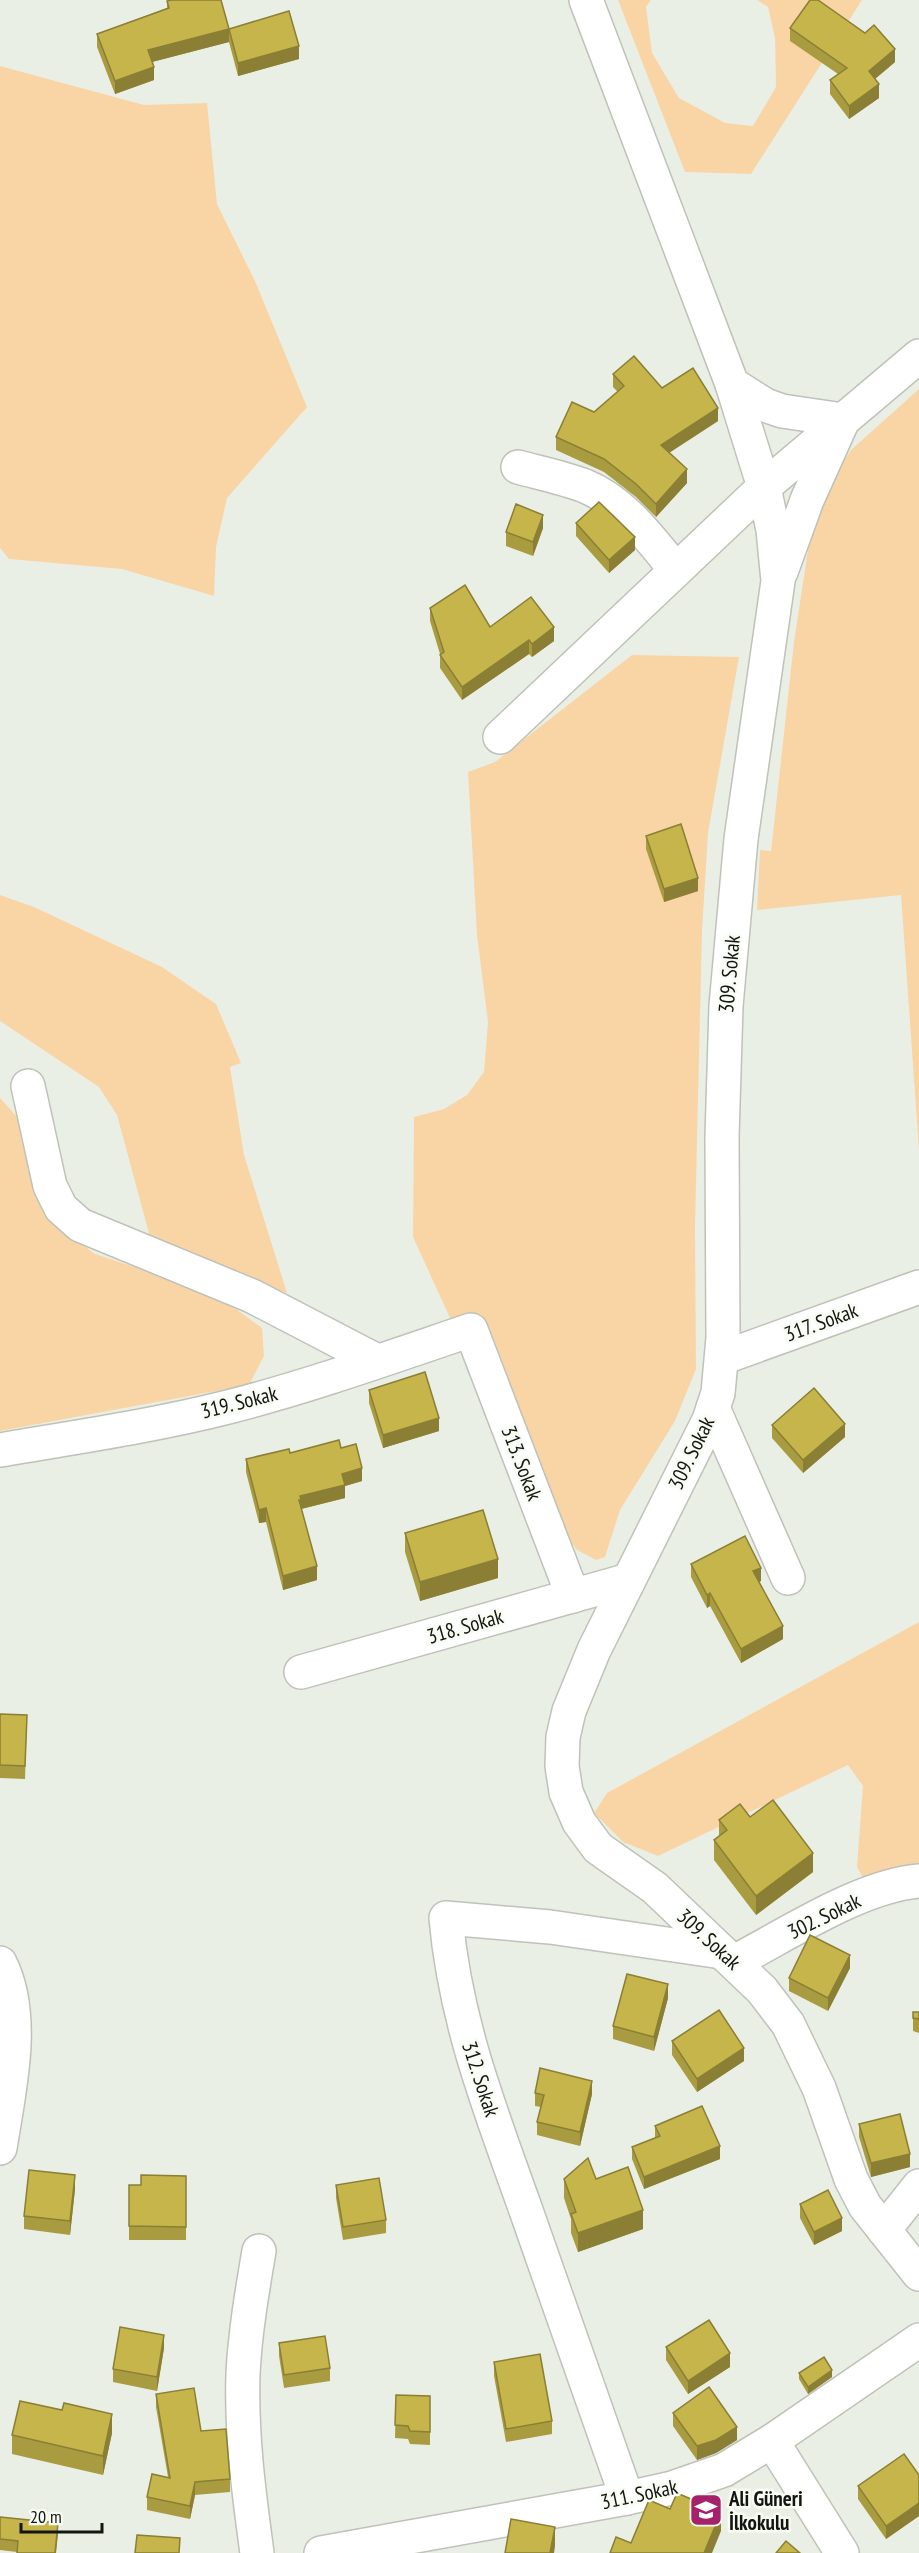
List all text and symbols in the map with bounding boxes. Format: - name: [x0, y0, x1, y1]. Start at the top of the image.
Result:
- street label: 309. Sokak: [712, 934, 746, 1014]
- street label: 317. Sokak: [781, 1296, 861, 1348]
- street label: 319. Sokak: [198, 1379, 280, 1425]
- street label: 309. Sokak: [662, 1412, 720, 1494]
- street label: 313. Sokak: [495, 1422, 549, 1504]
- street label: 318. Sokak: [424, 1602, 506, 1650]
- street label: 302. Sokak: [783, 1887, 865, 1945]
- street label: 309. Sokak: [671, 1903, 747, 1975]
- street label: 312. Sokak: [456, 2038, 506, 2120]
- street label: 311. Sokak: [598, 2473, 680, 2515]
- place label: Ali Güneri İlkokulu: [728, 2485, 803, 2536]
- school or university icon: Ali Güneri İlkokulu: [688, 2492, 724, 2528]
- scale bar: [21, 2496, 102, 2534]
- text: 20 m: [30, 2505, 62, 2528]

